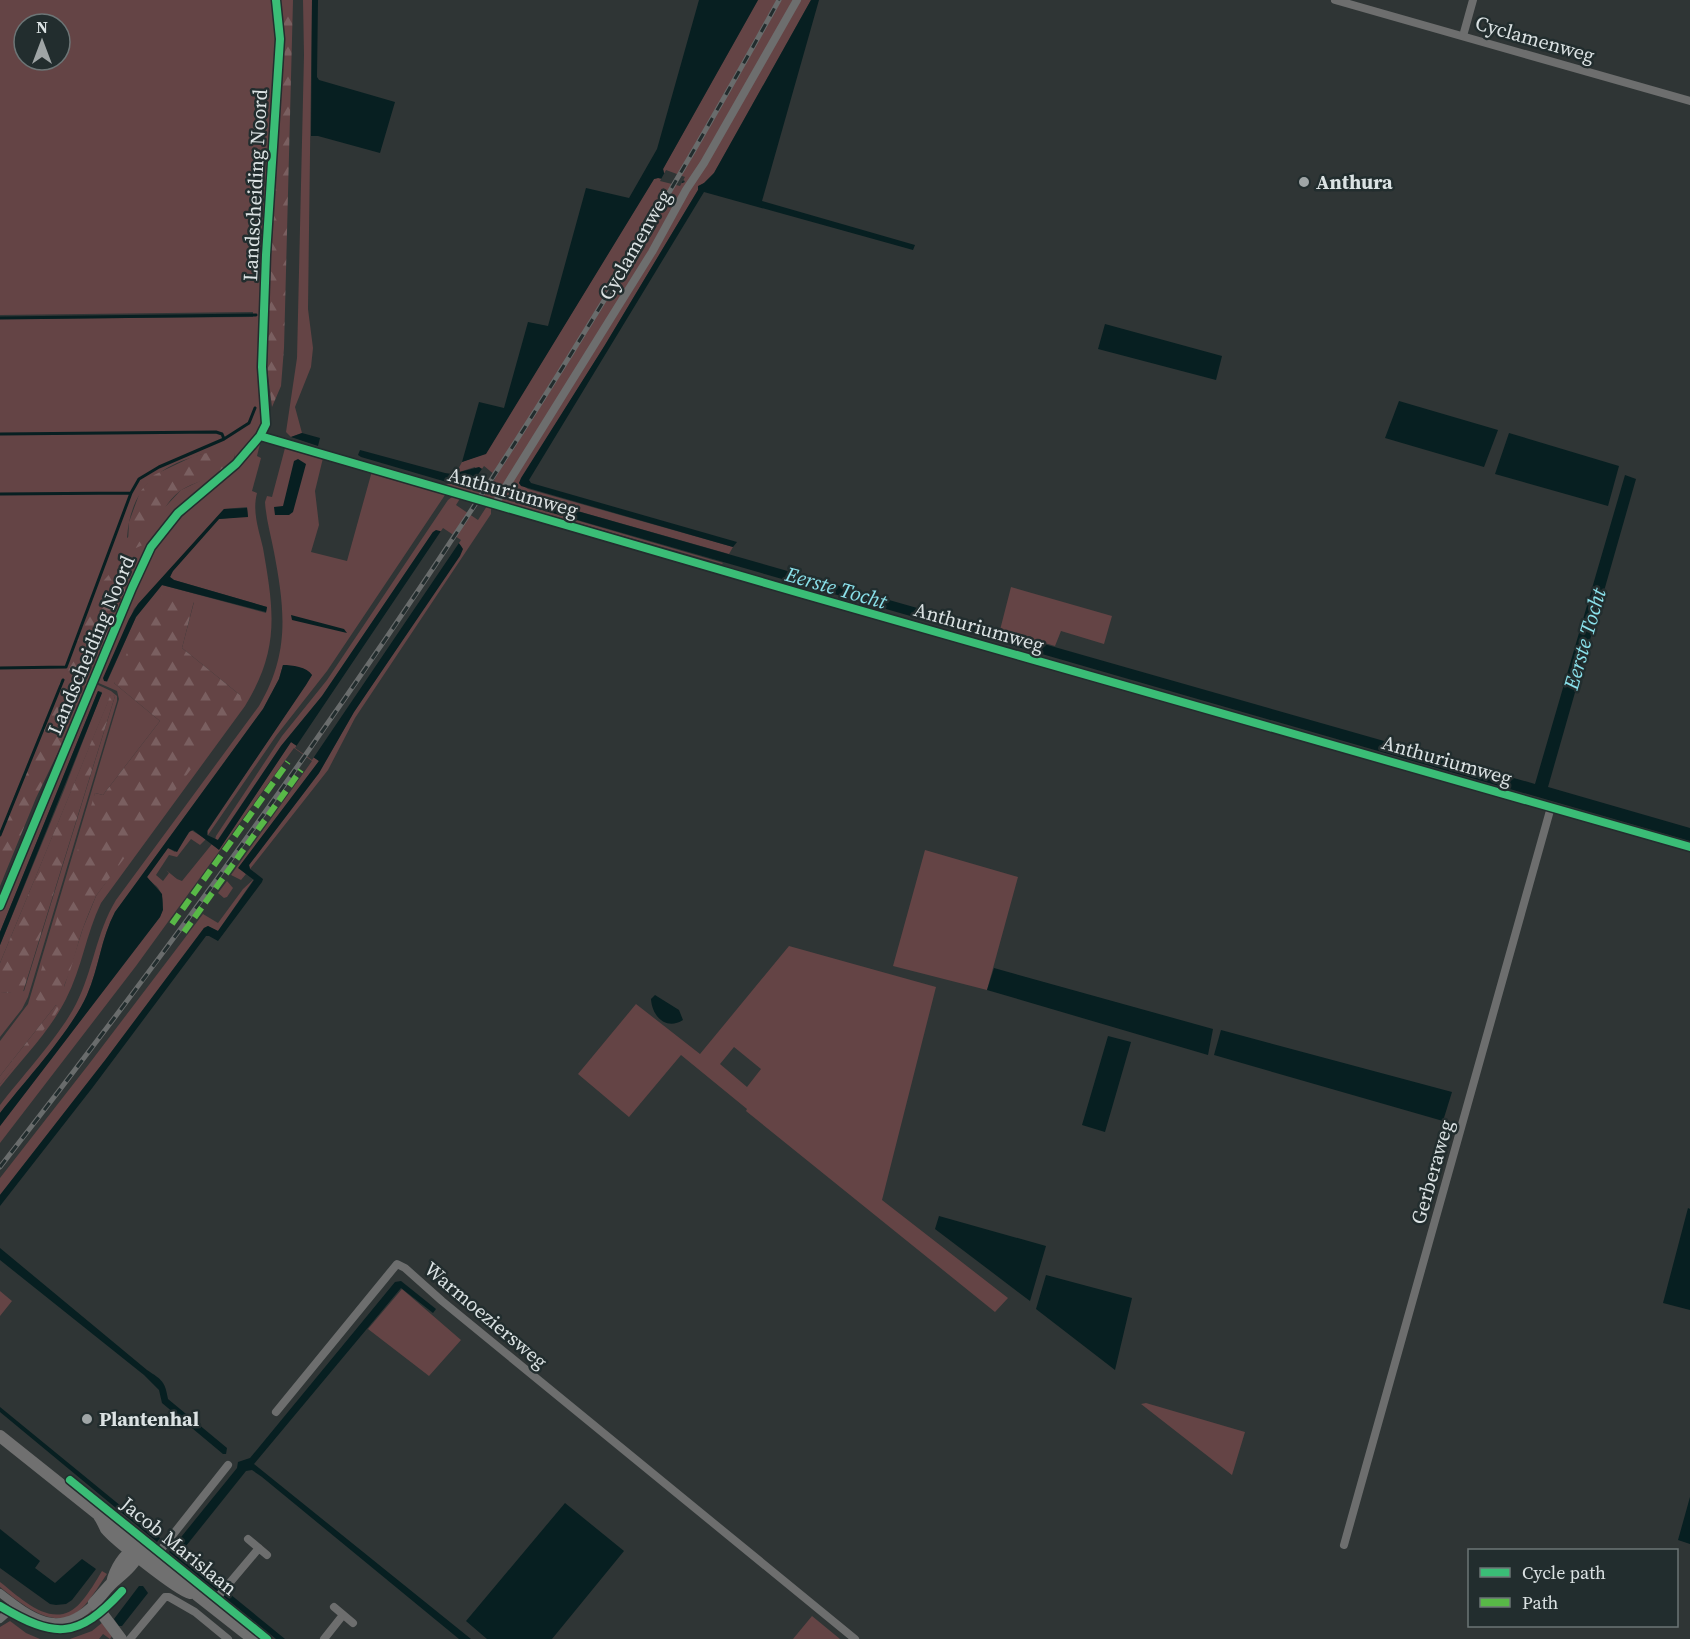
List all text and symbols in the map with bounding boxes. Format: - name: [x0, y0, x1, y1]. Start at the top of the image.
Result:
- street label: Cyclamenweg: [1472, 9, 1598, 69]
- north arrow: [12, 12, 72, 72]
- text: N: [36, 16, 48, 38]
- street label: Landscheiding Noord: [236, 88, 274, 282]
- place label: Anthura: [1316, 168, 1393, 196]
- marker: Anthura: [1297, 175, 1311, 189]
- street label: Cyclamenweg: [592, 185, 678, 305]
- street label: Anthuriumweg: [445, 460, 581, 524]
- street label: Landscheiding Noord: [41, 550, 142, 739]
- water label: Eerste Tocht: [781, 559, 891, 616]
- water label: Eerste Tocht: [1556, 584, 1613, 694]
- street label: Anthuriumweg: [911, 595, 1047, 659]
- street label: Anthuriumweg: [1379, 728, 1515, 792]
- street label: Gerberaweg: [1404, 1117, 1460, 1227]
- street label: Warmoeziersweg: [418, 1255, 554, 1375]
- place label: Plantenhal: [99, 1405, 199, 1433]
- marker: Plantenhal: [80, 1412, 94, 1426]
- street label: Jacob Marislaan: [114, 1490, 243, 1602]
- legend: [1468, 1549, 1678, 1627]
- text: Cycle path: [1522, 1560, 1606, 1585]
- text: Path: [1522, 1590, 1559, 1615]

